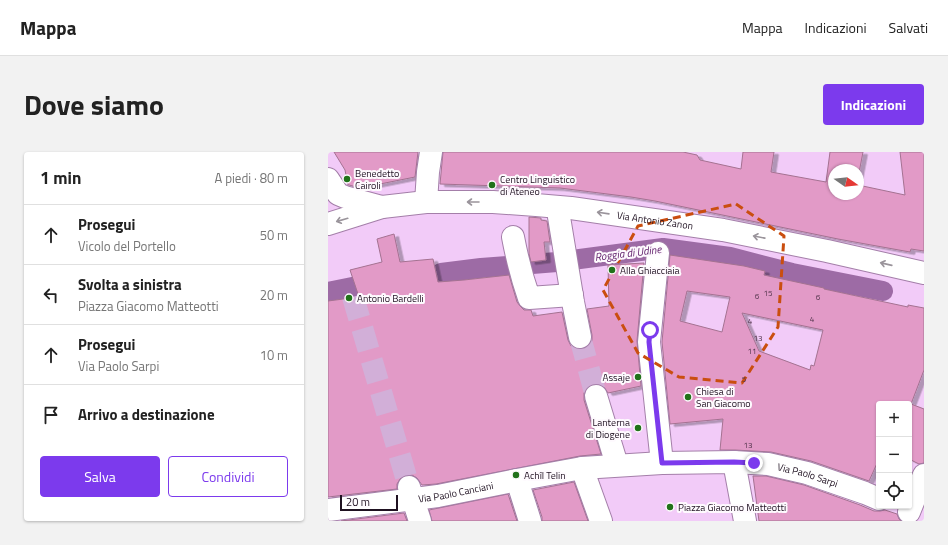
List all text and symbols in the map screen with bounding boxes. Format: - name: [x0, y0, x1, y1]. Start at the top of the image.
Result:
- text: Mappa: [20, 13, 76, 42]
- text: Mappa: [742, 17, 783, 38]
- text: Indicazioni: [805, 17, 867, 38]
- text: Salvati: [889, 17, 928, 38]
- text: Dove siamo: [24, 83, 164, 126]
- button: Indicazioni: [823, 84, 924, 125]
- north arrow: [828, 164, 864, 200]
- text: 1 min: [40, 165, 81, 191]
- place label: Benedetto Cairoli: [355, 166, 399, 193]
- text: A piedi · 80 m: [215, 168, 288, 188]
- place label: Centro Linguistico di Ateneo: [500, 172, 575, 199]
- marker: Benedetto Cairoli: [342, 174, 352, 184]
- marker: Centro Linguistico di Ateneo: [487, 180, 497, 190]
- one-way arrow: [467, 198, 480, 206]
- street label: Via Antonio Zanon: [616, 207, 694, 233]
- one-way arrow: [597, 209, 610, 217]
- text: Prosegui: [78, 213, 135, 236]
- one-way arrow: [335, 217, 348, 224]
- icon: ahead: [40, 224, 62, 246]
- text: 50 m: [260, 225, 288, 245]
- one-way arrow: [753, 233, 766, 241]
- text: Vicolo del Portello: [78, 236, 176, 256]
- water label: Roggia di Udine: [594, 241, 663, 265]
- one-way arrow: [880, 260, 893, 268]
- place label: Alla Ghiacciaia: [620, 263, 680, 278]
- marker: Alla Ghiacciaia: [607, 265, 617, 275]
- text: Svolta a sinistra: [78, 273, 182, 296]
- icon: left: [40, 284, 62, 306]
- text: 20 m: [260, 285, 288, 305]
- house number: 15: [764, 287, 773, 299]
- house number: 6: [755, 290, 760, 302]
- place label: Antonio Bardelli: [357, 291, 424, 306]
- house number: 6: [816, 291, 821, 303]
- marker: Antonio Bardelli: [344, 293, 354, 303]
- text: Piazza Giacomo Matteotti: [78, 296, 219, 316]
- house number: 4: [810, 313, 815, 325]
- house number: 4: [748, 315, 753, 327]
- route start: [641, 321, 659, 339]
- house number: 13: [754, 332, 762, 344]
- text: Prosegui: [78, 333, 135, 356]
- icon: ahead: [40, 344, 62, 366]
- text: 10 m: [260, 345, 288, 365]
- house number: 11: [748, 345, 756, 357]
- text: Via Paolo Sarpi: [78, 356, 159, 376]
- place label: Assaje: [602, 370, 630, 385]
- marker: Assaje: [633, 372, 643, 382]
- house number: 5: [742, 373, 747, 385]
- place label: Chiesa di San Giacomo: [696, 384, 751, 411]
- marker: Chiesa di San Giacomo: [683, 392, 693, 402]
- map controls: [876, 401, 912, 509]
- button: +: [876, 401, 912, 437]
- text: Arrivo a destinazione: [78, 403, 215, 426]
- icon: arrive: [40, 404, 62, 426]
- place label: Lanterna di Diogene: [586, 415, 630, 442]
- marker: Lanterna di Diogene: [633, 423, 643, 433]
- button: −: [876, 437, 912, 473]
- house number: 13: [744, 439, 752, 451]
- route end: [745, 454, 763, 472]
- button: Salva: [40, 456, 160, 497]
- button: Condividi: [168, 456, 288, 497]
- street label: Via Paolo Sarpi: [776, 459, 840, 491]
- place label: Achîl Telin: [524, 468, 566, 483]
- marker: Achîl Telin: [511, 470, 521, 480]
- button: locate: [876, 473, 912, 509]
- street label: Via Paolo Canciani: [417, 477, 495, 506]
- scale bar: [340, 493, 398, 512]
- text: 20 m: [346, 494, 370, 510]
- place label: Piazza Giacomo Matteotti: [678, 500, 786, 515]
- marker: Piazza Giacomo Matteotti: [665, 502, 675, 512]

